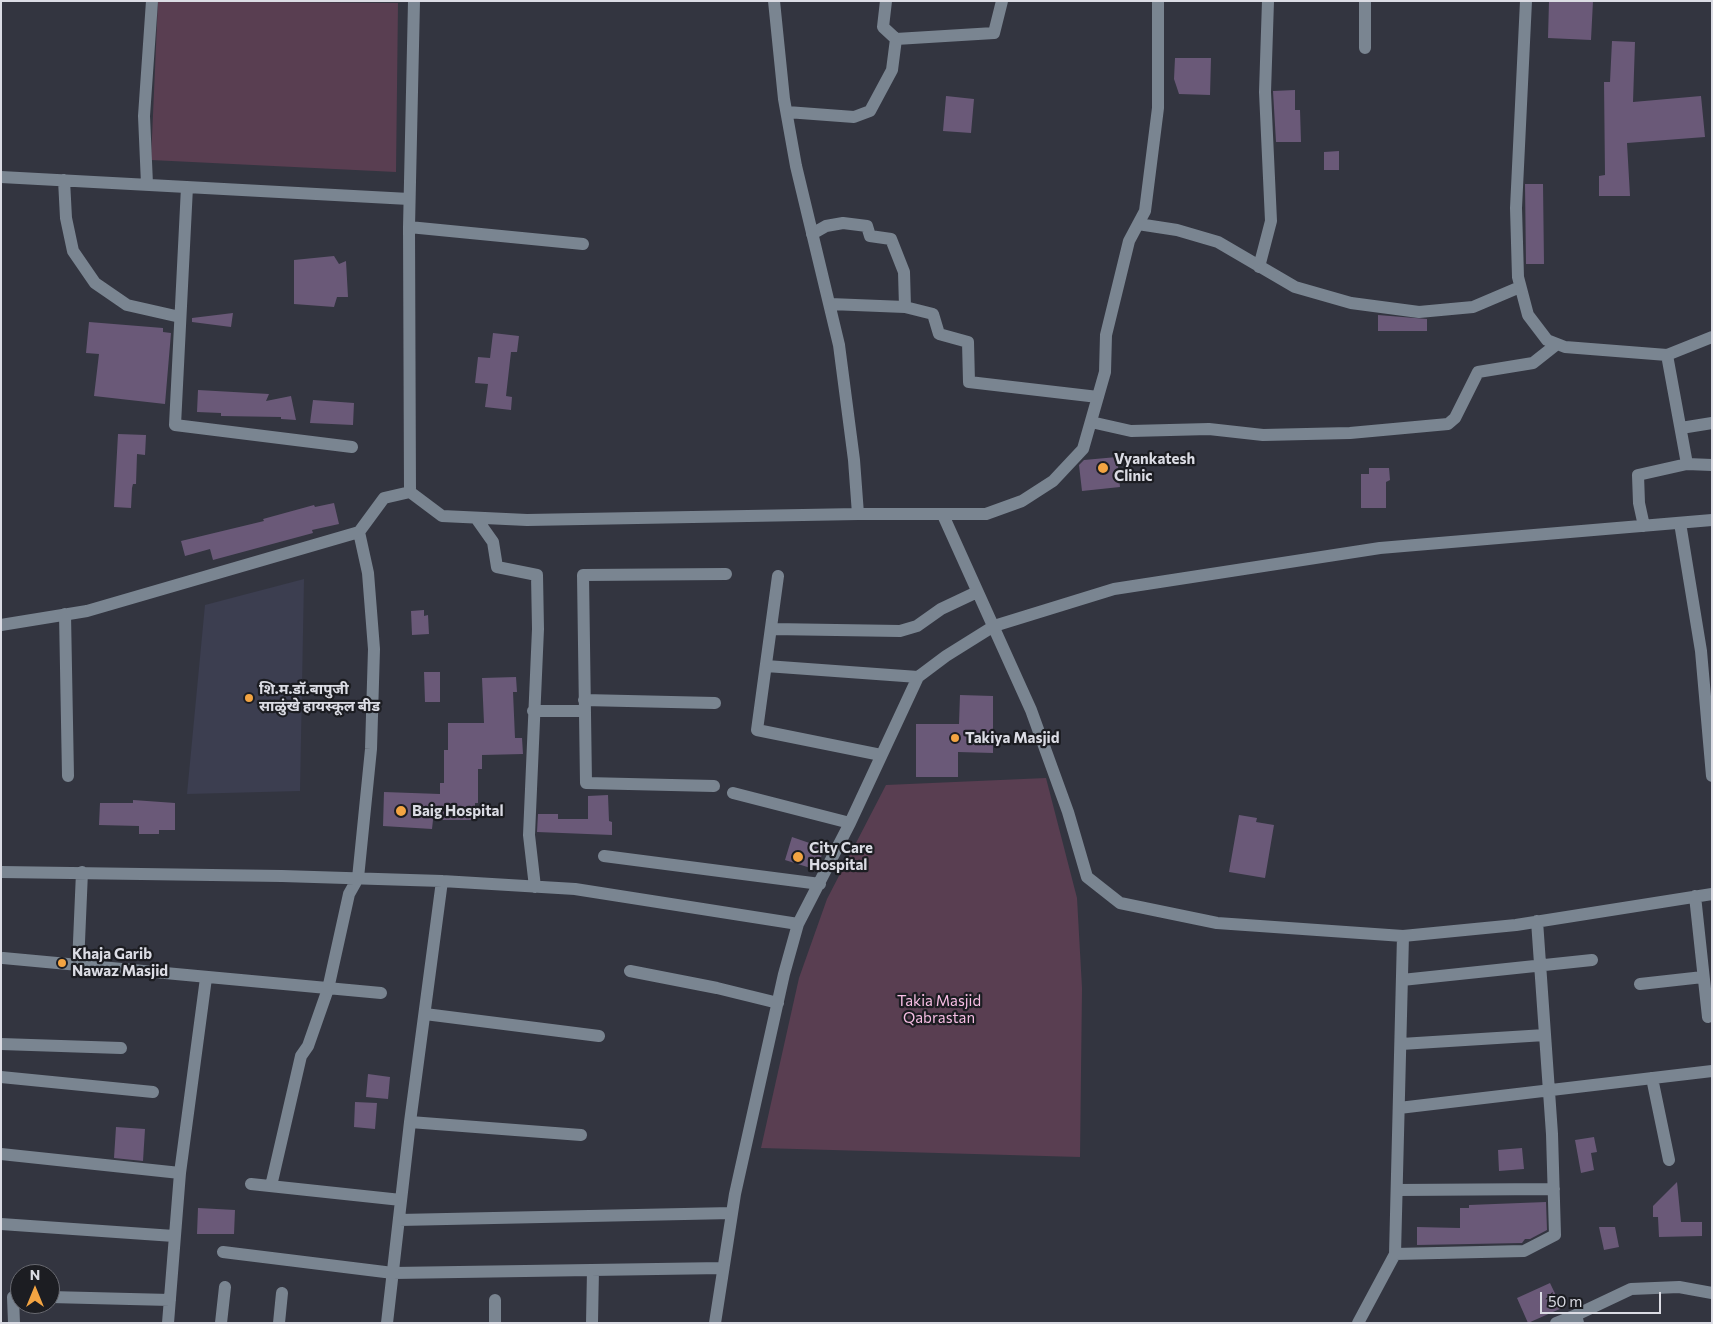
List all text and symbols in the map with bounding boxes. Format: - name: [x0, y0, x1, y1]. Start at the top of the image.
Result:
- place label: Vyankatesh Clinic: [1114, 450, 1195, 485]
- marker: Vyankatesh Clinic: [1096, 461, 1110, 475]
- place label: शि.म.डॉ.बापुजी साळुंखे हायस्कूल बीड: [259, 680, 380, 715]
- marker: शि.म.डॉ.बापुजी साळुंखे हायस्कूल बीड: [243, 692, 255, 704]
- place label: Takiya Masjid: [965, 729, 1060, 747]
- marker: Takiya Masjid: [949, 732, 961, 744]
- place label: Baig Hospital: [412, 802, 504, 820]
- marker: Baig Hospital: [394, 804, 408, 818]
- place label: City Care Hospital: [809, 839, 873, 874]
- marker: City Care Hospital: [791, 850, 805, 864]
- place label: Khaja Garib Nawaz Masjid: [72, 945, 168, 980]
- marker: Khaja Garib Nawaz Masjid: [56, 957, 68, 969]
- park label: Takia Masjid Qabrastan: [897, 992, 981, 1027]
- north arrow: [10, 1264, 60, 1314]
- text: N: [30, 1266, 40, 1283]
- scale bar: [1543, 1282, 1664, 1314]
- text: 50 m: [1548, 1292, 1582, 1310]

